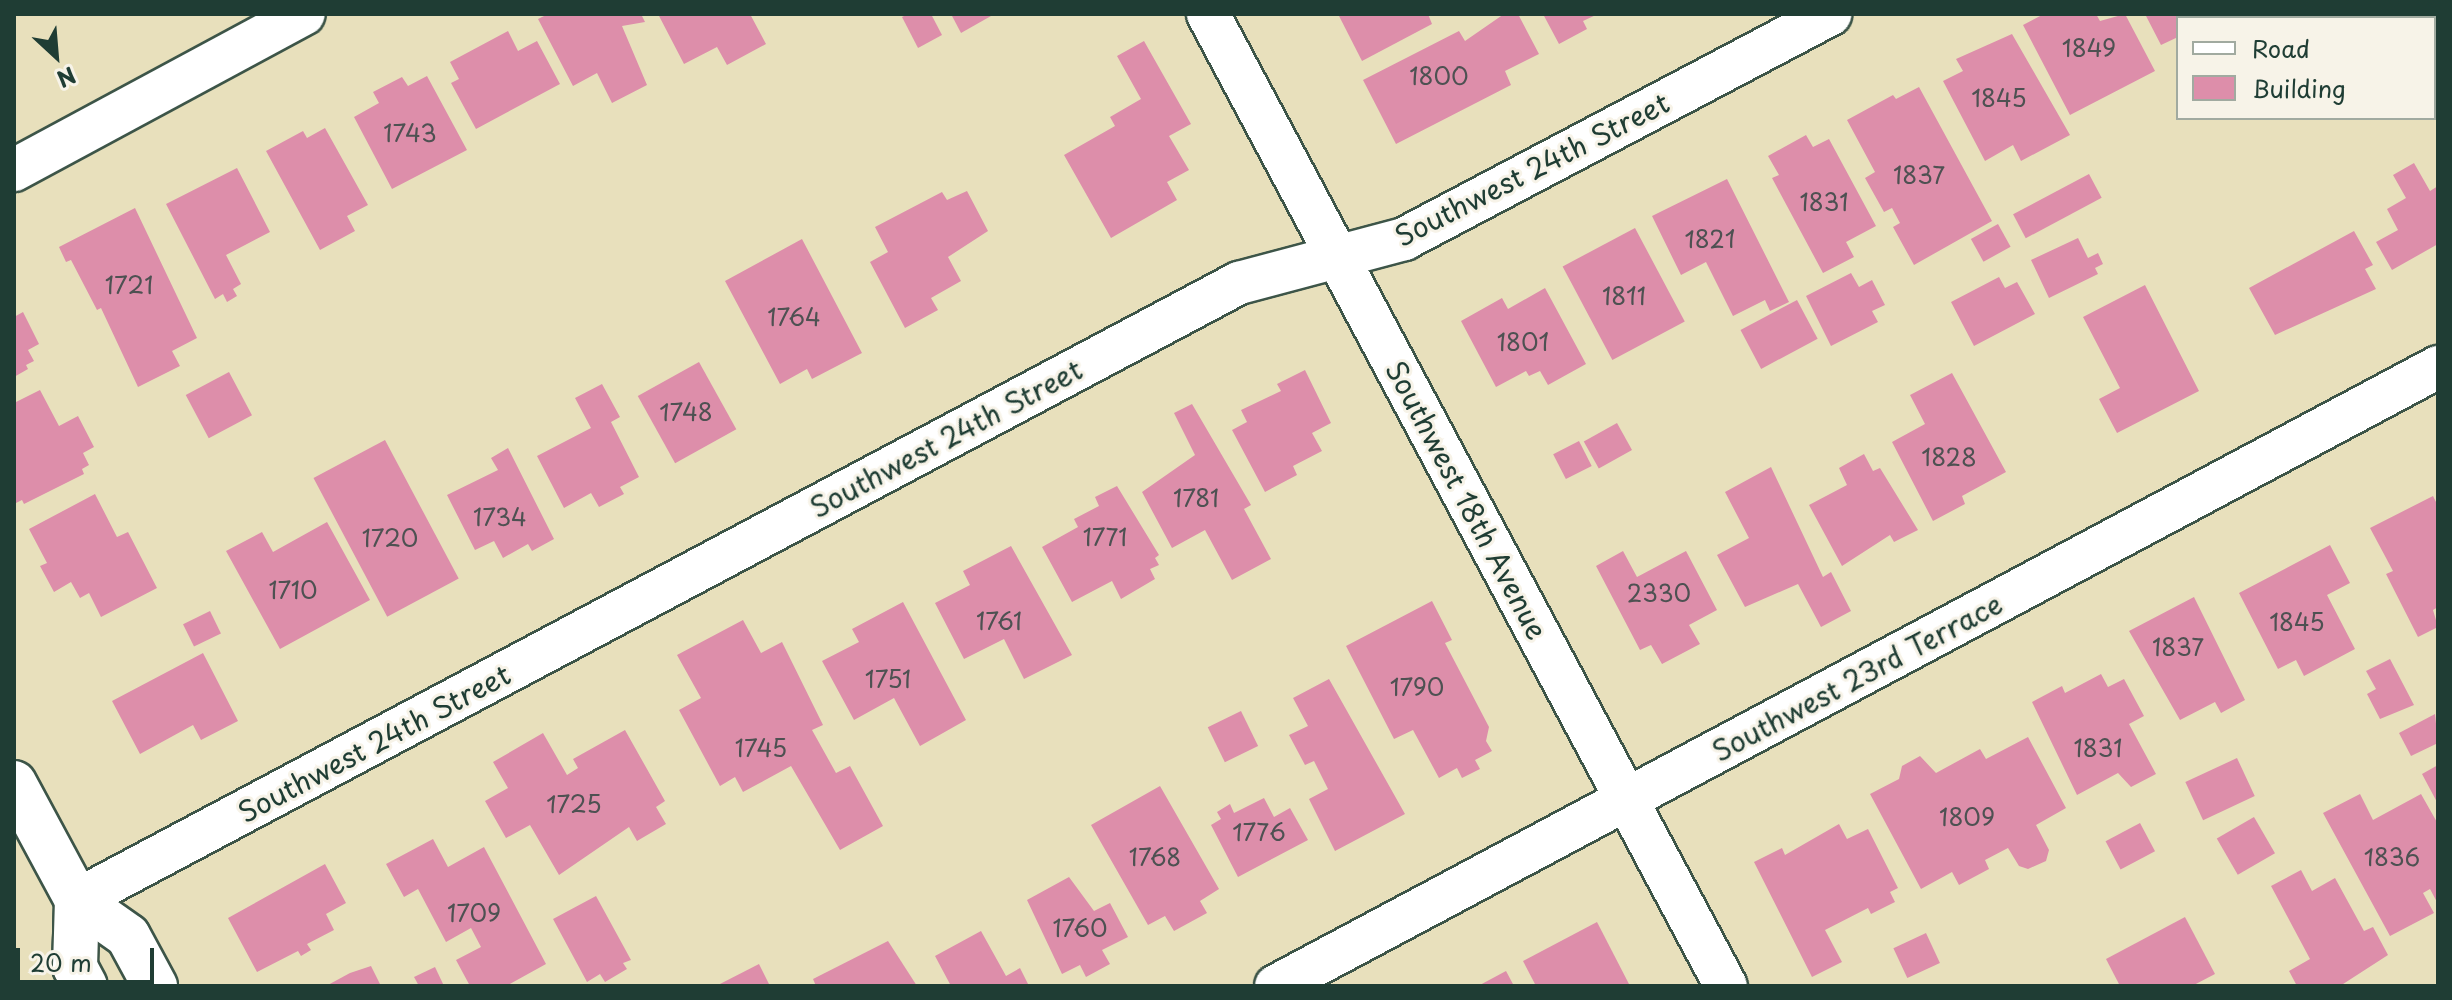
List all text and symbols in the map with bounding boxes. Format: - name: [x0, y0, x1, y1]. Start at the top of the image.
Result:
- north arrow: [16, 16, 96, 96]
- legend: [2176, 16, 2436, 120]
- text: Road: [2252, 30, 2310, 66]
- house number: 1849: [2062, 34, 2116, 62]
- text: N: [52, 59, 82, 97]
- house number: 1800: [1409, 62, 1469, 90]
- text: Building: [2252, 70, 2346, 106]
- house number: 1845: [1971, 84, 2027, 112]
- street label: Southwest 24th Street: [1389, 85, 1675, 253]
- house number: 1743: [383, 119, 437, 147]
- house number: 1837: [1893, 161, 1945, 189]
- house number: 1831: [1799, 188, 1849, 216]
- house number: 1821: [1685, 225, 1735, 253]
- house number: 1721: [105, 271, 153, 299]
- house number: 1811: [1602, 282, 1646, 310]
- house number: 1764: [767, 303, 821, 331]
- house number: 1801: [1497, 328, 1549, 356]
- street label: Southwest 24th Street: [804, 352, 1088, 524]
- street label: Southwest 18th Avenue: [1379, 355, 1555, 645]
- house number: 1748: [659, 398, 713, 426]
- house number: 1828: [1921, 443, 1977, 471]
- house number: 1781: [1173, 484, 1219, 512]
- house number: 1734: [473, 503, 527, 531]
- house number: 1771: [1083, 523, 1127, 551]
- house number: 1720: [362, 524, 418, 552]
- house number: 1710: [268, 576, 318, 604]
- house number: 2330: [1627, 579, 1691, 607]
- street label: Southwest 23rd Terrace: [1706, 586, 2008, 768]
- house number: 1761: [976, 607, 1022, 635]
- house number: 1845: [2269, 608, 2325, 636]
- house number: 1837: [2152, 633, 2204, 661]
- street label: Southwest 24th Street: [232, 657, 516, 829]
- house number: 1751: [865, 665, 911, 693]
- house number: 1790: [1390, 673, 1444, 701]
- house number: 1745: [735, 734, 787, 762]
- house number: 1831: [2073, 734, 2123, 762]
- house number: 1725: [546, 790, 602, 818]
- house number: 1809: [1939, 803, 1995, 831]
- house number: 1776: [1232, 818, 1286, 846]
- house number: 1768: [1129, 843, 1181, 871]
- house number: 1836: [2364, 843, 2420, 871]
- house number: 1709: [447, 899, 501, 927]
- house number: 1760: [1052, 914, 1108, 942]
- scale bar: [20, 932, 158, 982]
- text: 20 m: [30, 944, 92, 980]

